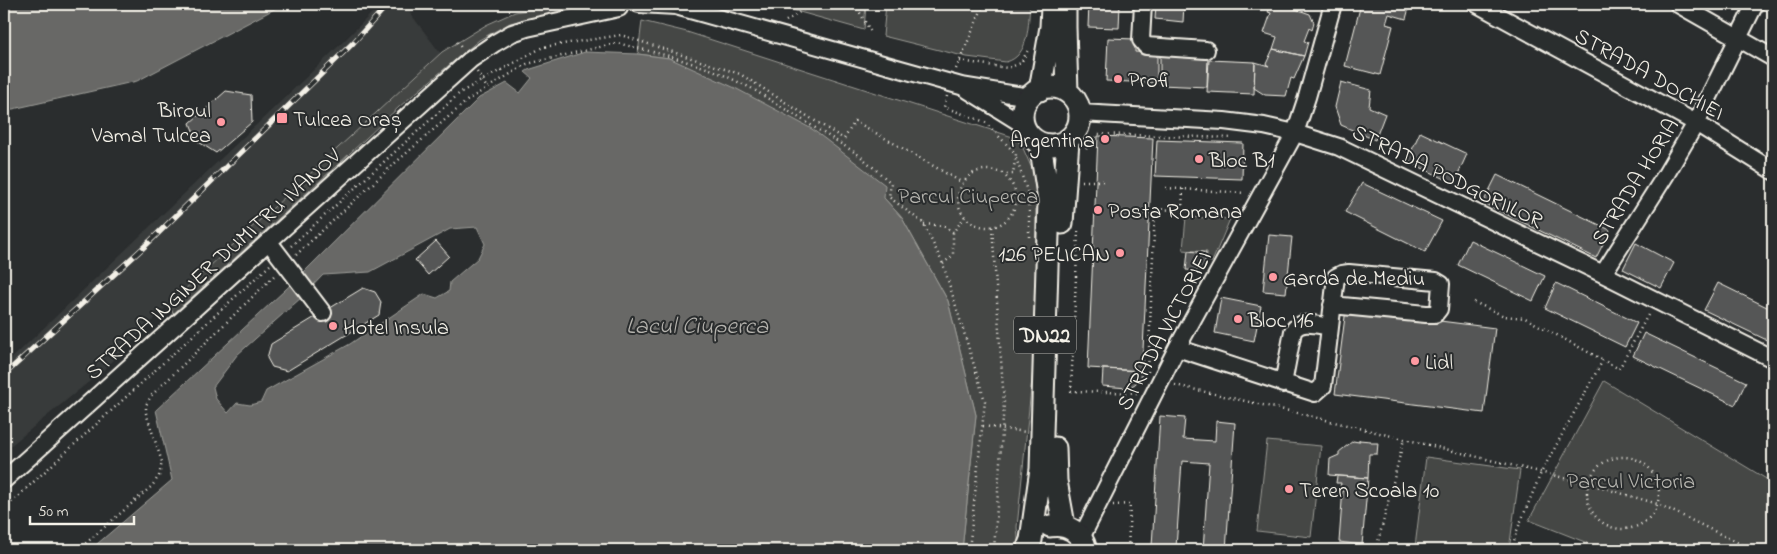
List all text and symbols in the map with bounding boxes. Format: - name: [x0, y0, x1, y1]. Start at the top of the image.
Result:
- street label: STRADA DOCHIEI: [1568, 21, 1729, 130]
- place label: Profi: [1128, 66, 1172, 98]
- marker: Profi: [1112, 73, 1124, 85]
- place label: Biroul Vamal Tulcea: [91, 96, 211, 153]
- place label: Tulcea Oraș: [293, 105, 402, 137]
- marker: Tulcea Oraș: [275, 111, 289, 125]
- street label: STRADA HORIA: [1585, 113, 1688, 252]
- marker: Biroul Vamal Tulcea: [215, 116, 227, 128]
- street label: STRADA PODGORIILOR: [1346, 118, 1548, 238]
- place label: Argentina: [1010, 126, 1095, 159]
- marker: Argentina: [1099, 133, 1111, 145]
- street label: STRADA INGINER DUMITRU IVANOV: [79, 141, 349, 389]
- place label: Bloc B1: [1208, 146, 1275, 178]
- marker: Bloc B1: [1193, 153, 1205, 165]
- park label: Parcul Ciuperca: [898, 182, 1038, 214]
- place label: Posta Romana: [1108, 197, 1242, 229]
- marker: Posta Romana: [1092, 204, 1104, 216]
- place label: 126 PELICAN: [998, 240, 1110, 272]
- street label: STRADA VICTORIEI: [1110, 246, 1221, 417]
- marker: 126 PELICAN: [1114, 247, 1126, 259]
- place label: Garda de Mediu: [1283, 264, 1425, 296]
- marker: Garda de Mediu: [1267, 271, 1279, 283]
- place label: Bloc I16: [1247, 306, 1314, 338]
- water label: Lacul Ciuperca: [626, 310, 769, 345]
- place label: Hotel Insula: [343, 313, 449, 345]
- marker: Bloc I16: [1232, 313, 1244, 325]
- road number: DN22: [1014, 316, 1076, 354]
- marker: Hotel Insula: [327, 320, 339, 332]
- place label: Lidl: [1425, 348, 1453, 380]
- marker: Lidl: [1409, 355, 1421, 367]
- park label: Parcul Victoria: [1567, 467, 1695, 499]
- place label: Teren Scoala 10: [1299, 476, 1439, 508]
- marker: Teren Scoala 10: [1283, 483, 1295, 495]
- scale bar: [30, 494, 134, 526]
- text: 50 m: [38, 501, 69, 523]

